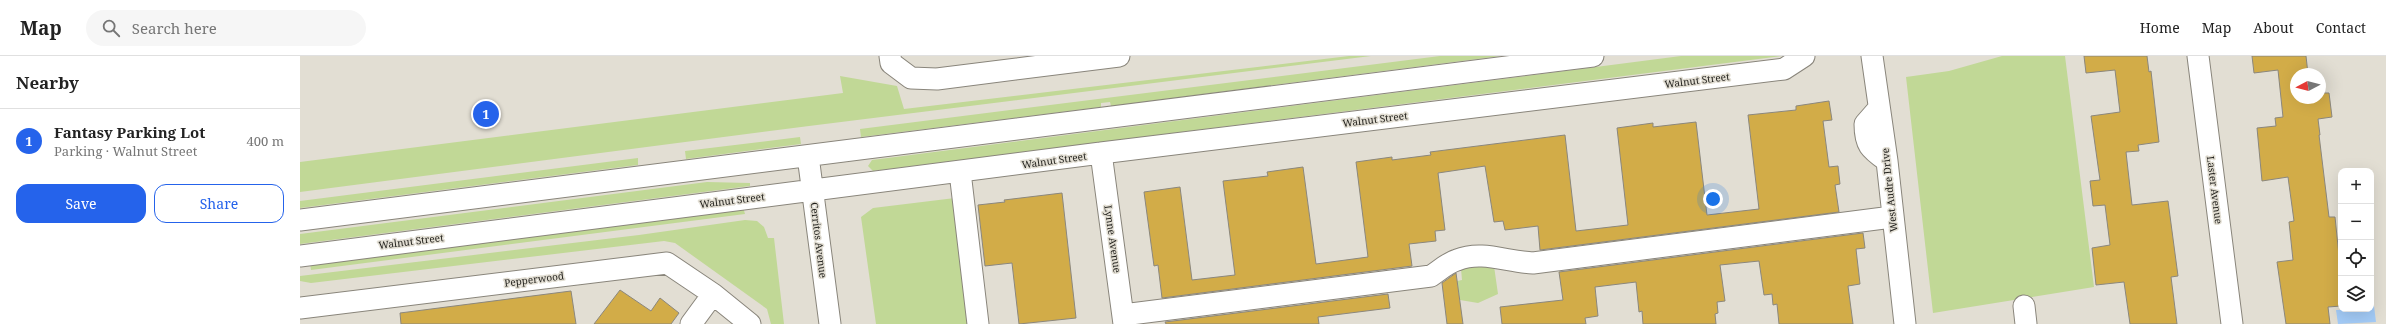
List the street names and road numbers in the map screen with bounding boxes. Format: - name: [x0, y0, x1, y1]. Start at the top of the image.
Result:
- street label: Walnut Street: [1664, 69, 1731, 91]
- street label: Walnut Street: [1342, 108, 1409, 130]
- street label: West Audre Drive: [1878, 147, 1900, 233]
- street label: Walnut Street: [1021, 148, 1088, 171]
- street label: Laster Avenue: [2204, 155, 2226, 225]
- street label: Walnut Street: [699, 189, 766, 211]
- street label: Cerritos Avenue: [807, 201, 831, 279]
- street label: Lynne Avenue: [1101, 204, 1125, 274]
- street label: Walnut Street: [378, 230, 445, 252]
- street label: Pepperwood: [503, 268, 565, 290]

